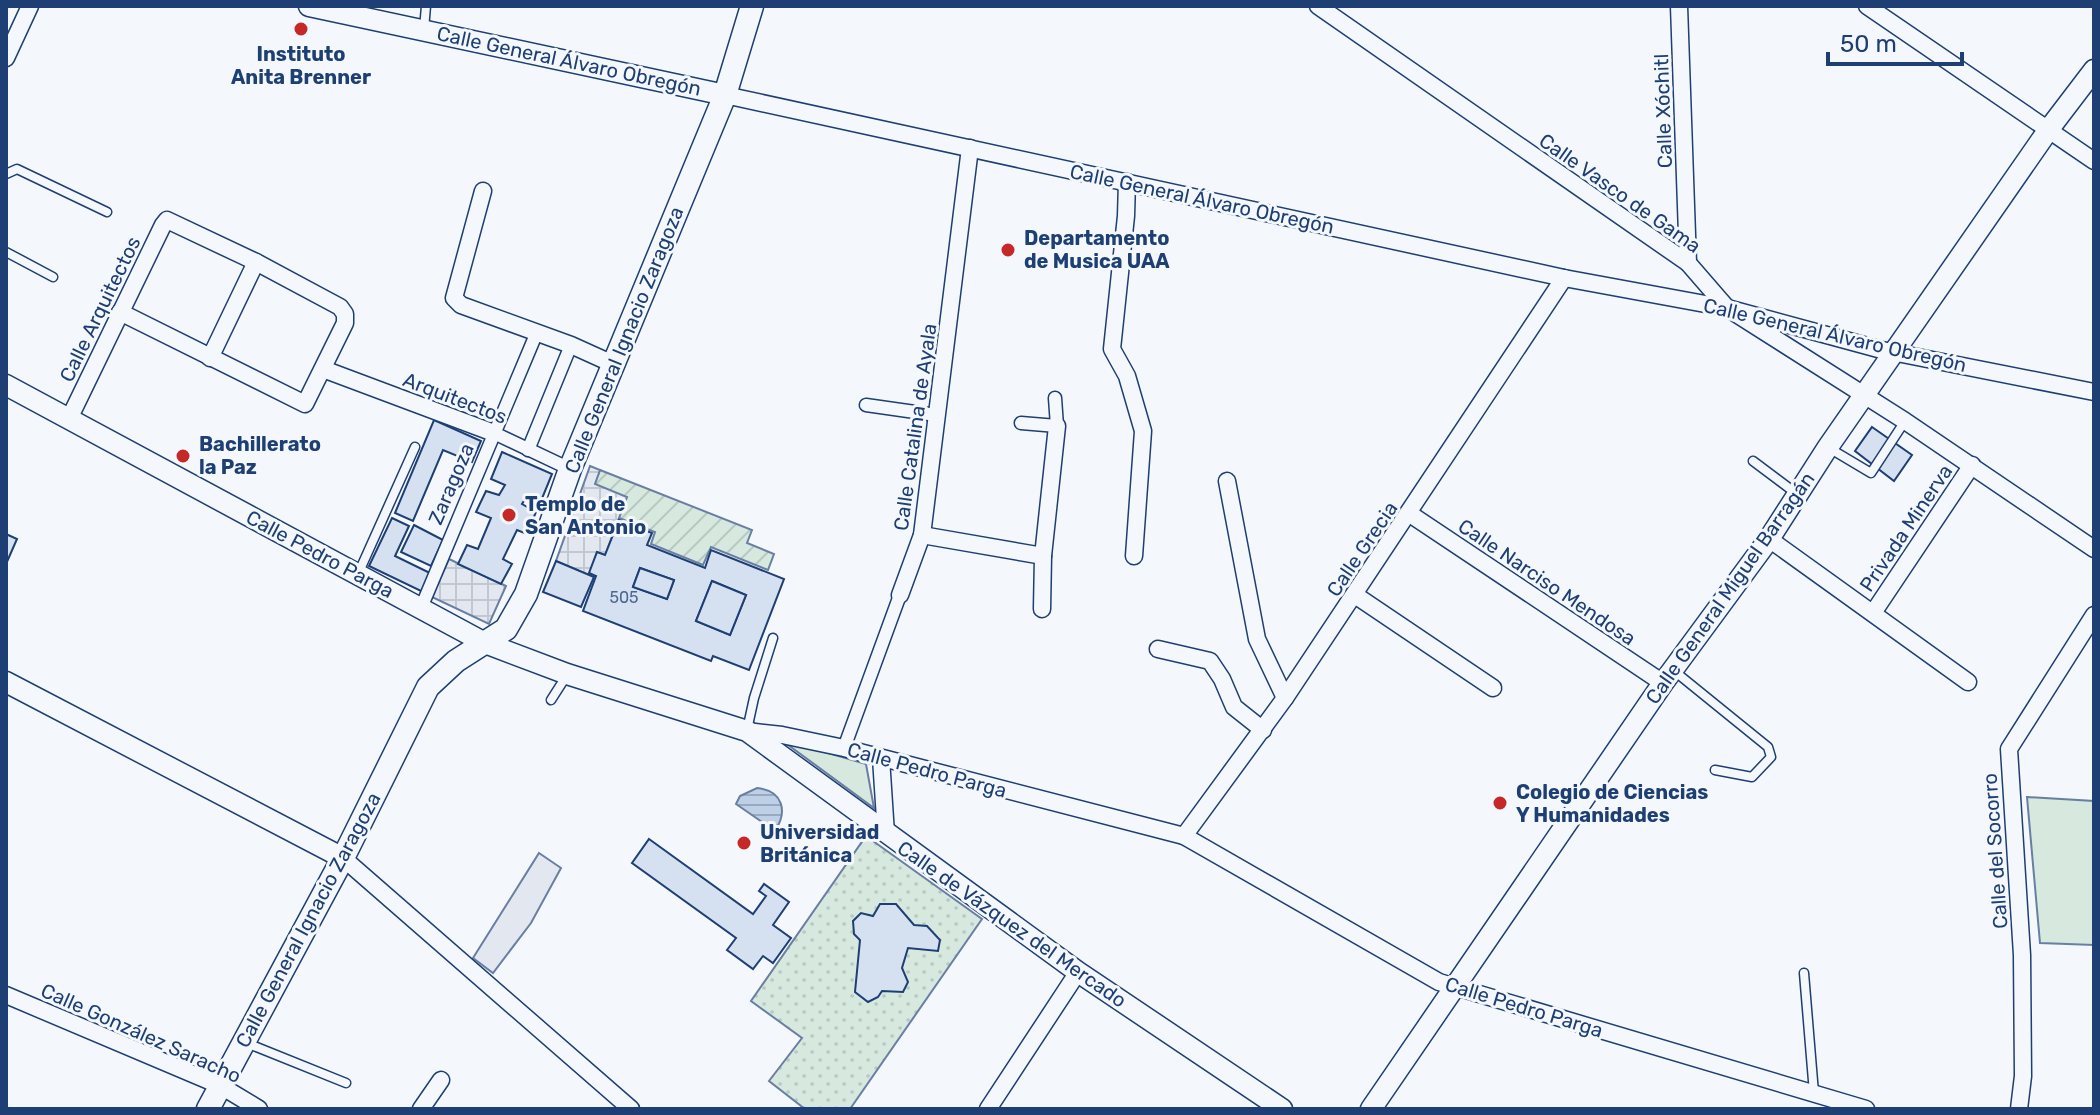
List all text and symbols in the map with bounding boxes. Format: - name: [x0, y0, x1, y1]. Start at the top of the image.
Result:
- scale bar: [1828, 16, 1962, 66]
- marker: Instituto Anita Brenner: [292, 20, 310, 38]
- street label: Calle General Álvaro Obregón: [435, 21, 703, 101]
- text: 50 m: [1840, 30, 1897, 58]
- place label: Instituto Anita Brenner: [231, 42, 371, 89]
- street label: Calle Xóchitl: [1649, 53, 1677, 169]
- street label: Calle Vasco de Gama: [1535, 128, 1705, 258]
- street label: Calle General Álvaro Obregón: [1068, 159, 1336, 239]
- street label: Calle General Ignacio Zaragoza: [559, 203, 689, 477]
- place label: Departamento de Musica UAA: [1024, 226, 1170, 273]
- street label: Calle Arquitectos: [54, 232, 146, 386]
- marker: Departamento de Musica UAA: [999, 241, 1017, 259]
- street label: Calle General Álvaro Obregón: [1701, 293, 1969, 377]
- street label: Calle Catalina de Ayala: [889, 322, 941, 532]
- street label: Arquitectos: [400, 367, 510, 429]
- place label: Bachillerato la Paz: [199, 432, 321, 479]
- street label: Zaragoza: [423, 440, 479, 528]
- marker: Bachillerato la Paz: [174, 447, 192, 465]
- street label: Privada Minerva: [1855, 460, 1957, 596]
- street label: Calle General Miguel Barragán: [1641, 467, 1819, 709]
- place label: Templo de San Antonio: [525, 492, 646, 539]
- street label: Calle Grecia: [1321, 497, 1403, 601]
- street label: Calle Pedro Parga: [242, 505, 398, 603]
- marker: Templo de San Antonio: [500, 506, 518, 524]
- street label: Calle Narciso Mendosa: [1454, 514, 1640, 650]
- house number: 505: [609, 588, 639, 607]
- street label: Calle Pedro Parga: [845, 737, 1009, 803]
- street label: Calle del Socorro: [1978, 772, 2012, 930]
- place label: Colegio de Ciencias Y Humanidades: [1516, 780, 1708, 827]
- street label: Calle General Ignacio Zaragoza: [230, 788, 386, 1052]
- marker: Colegio de Ciencias Y Humanidades: [1491, 794, 1509, 812]
- place label: Universidad Británica: [760, 820, 879, 867]
- marker: Universidad Británica: [735, 834, 753, 852]
- street label: Calle de Vázquez del Mercado: [893, 836, 1131, 1012]
- street label: Calle Pedro Parga: [1442, 972, 1606, 1042]
- street label: Calle González Saracho: [37, 978, 245, 1088]

